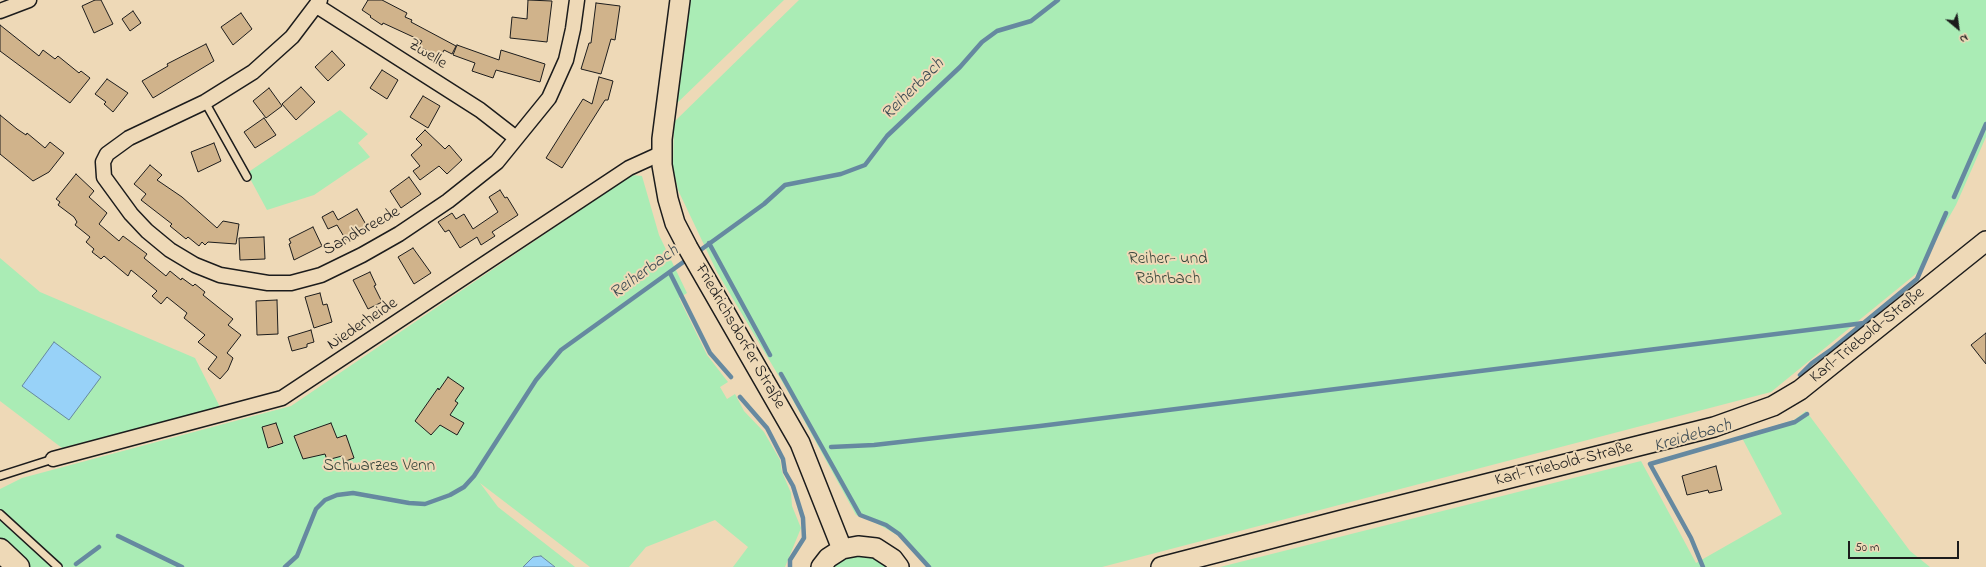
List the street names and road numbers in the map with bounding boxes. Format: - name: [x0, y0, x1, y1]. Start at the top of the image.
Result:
- street label: Zwelle: [404, 35, 450, 75]
- street label: Sandbreede: [320, 203, 404, 261]
- street label: Friedrichsdorfer Straße: [689, 261, 789, 413]
- street label: Karl-Triebold-Straße: [1807, 284, 1929, 388]
- street label: Niederheide: [324, 294, 402, 356]
- street label: Karl-Triebold-Straße: [1493, 438, 1635, 492]

